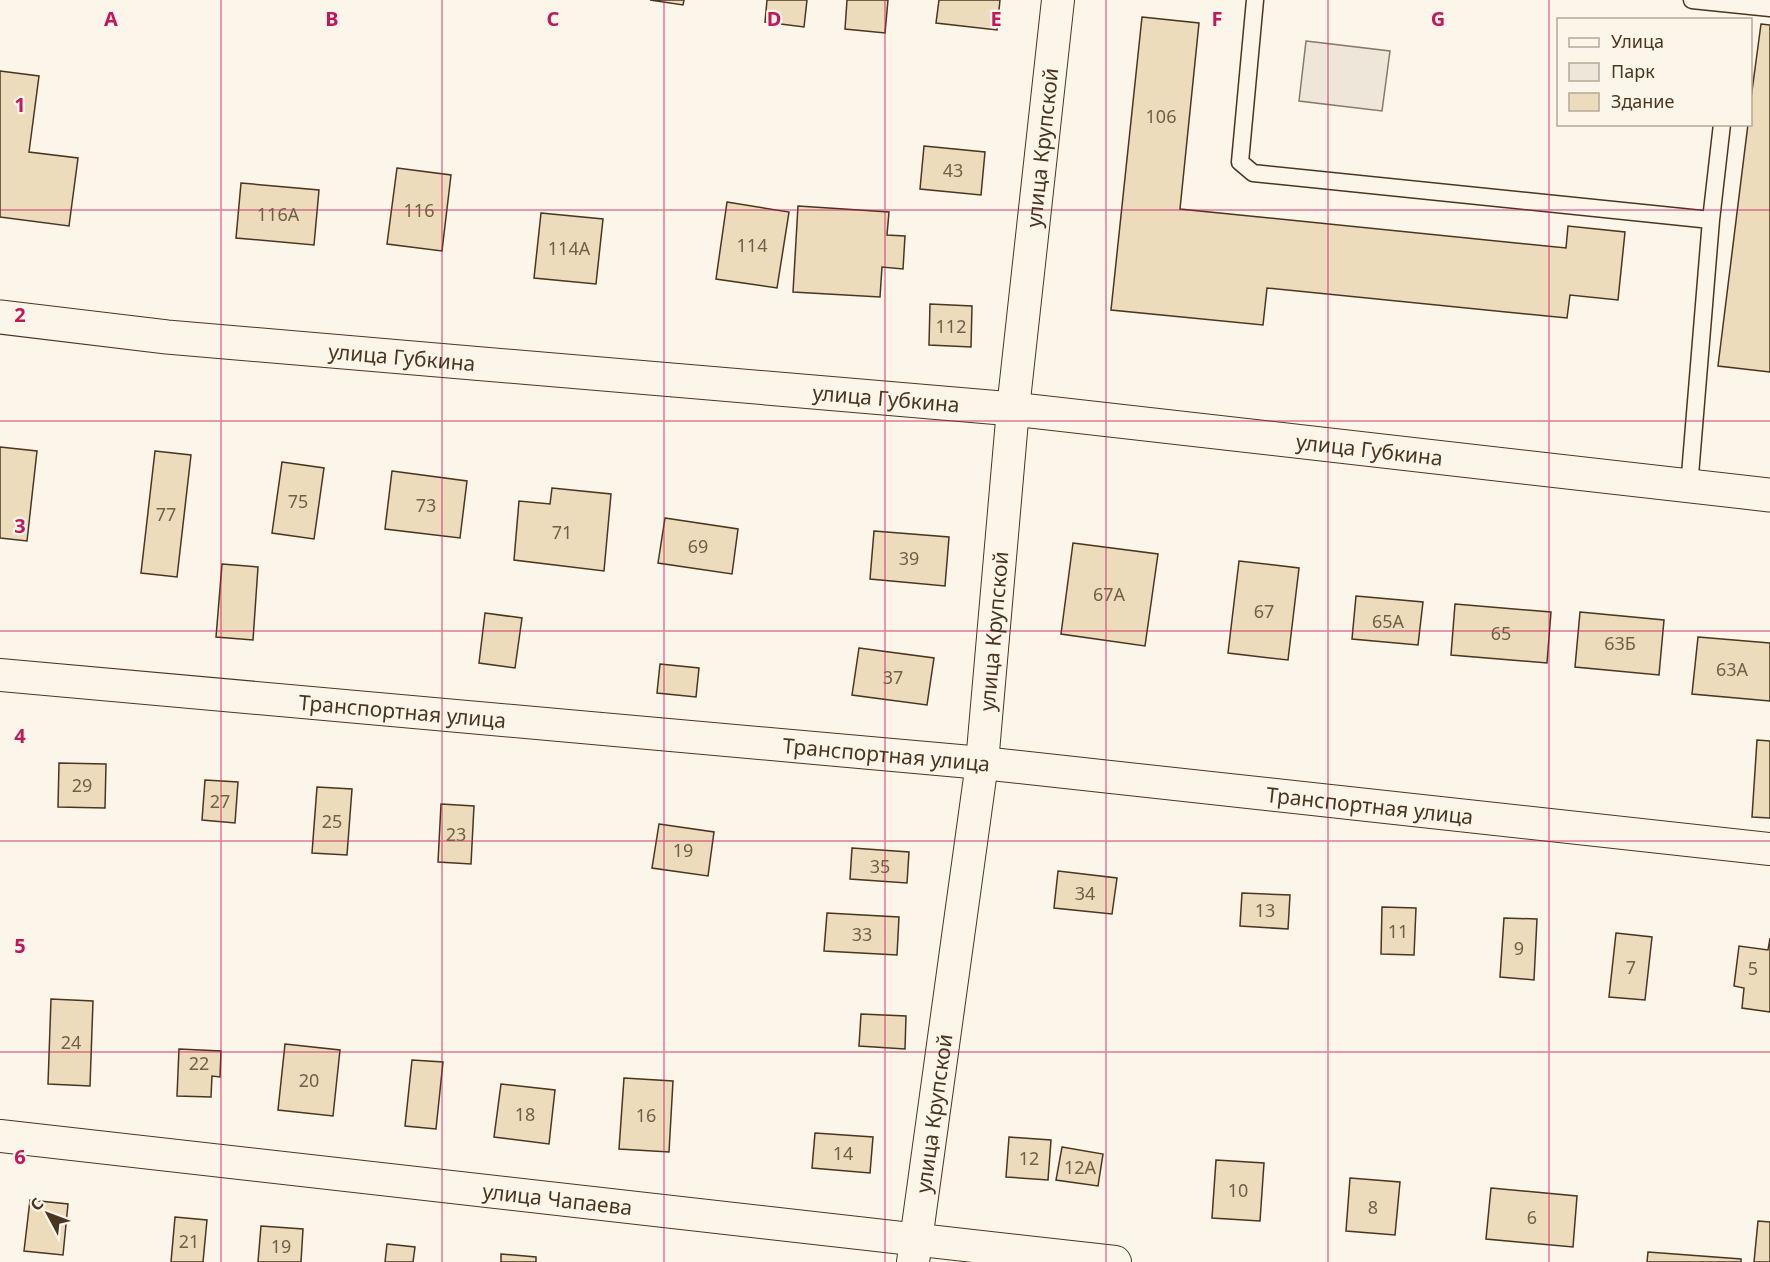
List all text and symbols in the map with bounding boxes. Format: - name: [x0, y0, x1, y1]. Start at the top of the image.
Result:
- text: A: [104, 5, 118, 32]
- text: B: [325, 5, 339, 32]
- text: C: [547, 5, 560, 32]
- text: D: [767, 5, 781, 32]
- text: E: [990, 5, 1002, 32]
- text: F: [1212, 5, 1222, 32]
- text: G: [1431, 5, 1445, 32]
- legend: [1557, 18, 1752, 126]
- text: Улица: [1611, 29, 1664, 53]
- text: Парк: [1611, 59, 1655, 83]
- street label: улица Крупской: [1019, 66, 1064, 229]
- text: Здание: [1611, 89, 1675, 113]
- text: 1: [14, 91, 26, 118]
- house number: 106: [1146, 104, 1176, 128]
- house number: 43: [943, 158, 963, 182]
- house number: 116: [404, 198, 434, 222]
- house number: 116А: [257, 202, 300, 226]
- house number: 114: [737, 233, 767, 257]
- house number: 114А: [548, 236, 591, 260]
- text: 2: [14, 301, 26, 328]
- house number: 112: [936, 314, 966, 338]
- street label: улица Губкина: [327, 337, 477, 377]
- street label: улица Губкина: [812, 378, 961, 418]
- street label: улица Губкина: [1295, 427, 1444, 472]
- house number: 75: [288, 489, 308, 513]
- house number: 73: [416, 493, 436, 517]
- house number: 77: [156, 502, 176, 526]
- text: 3: [14, 512, 26, 539]
- house number: 71: [552, 520, 572, 544]
- house number: 69: [688, 534, 708, 558]
- house number: 39: [899, 546, 919, 570]
- street label: улица Крупской: [973, 550, 1014, 712]
- house number: 67А: [1093, 582, 1126, 606]
- house number: 67: [1254, 599, 1274, 623]
- house number: 65А: [1372, 609, 1405, 633]
- house number: 65: [1491, 621, 1511, 645]
- house number: 63Б: [1604, 631, 1636, 655]
- house number: 63А: [1716, 657, 1749, 681]
- house number: 37: [883, 665, 903, 689]
- street label: Транспортная улица: [298, 688, 507, 734]
- text: 4: [14, 722, 26, 749]
- street label: Транспортная улица: [782, 731, 992, 778]
- house number: 29: [72, 773, 92, 797]
- street label: Транспортная улица: [1265, 780, 1475, 831]
- house number: 27: [210, 789, 230, 813]
- house number: 25: [322, 809, 342, 833]
- house number: 23: [446, 822, 466, 846]
- house number: 19: [673, 838, 693, 862]
- house number: 35: [870, 854, 890, 878]
- house number: 34: [1075, 881, 1095, 905]
- house number: 13: [1255, 898, 1275, 922]
- house number: 11: [1388, 919, 1408, 943]
- house number: 33: [852, 922, 872, 946]
- text: 5: [14, 932, 26, 959]
- house number: 9: [1514, 936, 1524, 960]
- house number: 7: [1626, 955, 1636, 979]
- house number: 5: [1748, 956, 1758, 980]
- house number: 24: [61, 1030, 81, 1054]
- street label: улица Крупской: [909, 1032, 958, 1195]
- house number: 22: [189, 1051, 209, 1075]
- house number: 20: [299, 1068, 319, 1092]
- house number: 18: [515, 1102, 535, 1126]
- house number: 16: [636, 1103, 656, 1127]
- house number: 14: [833, 1141, 853, 1165]
- text: 6: [14, 1143, 26, 1170]
- house number: 12: [1019, 1146, 1039, 1170]
- house number: 12А: [1064, 1155, 1097, 1179]
- street label: улица Чапаева: [481, 1177, 634, 1221]
- house number: 10: [1228, 1178, 1248, 1202]
- north arrow: [18, 1184, 78, 1244]
- text: С: [25, 1193, 48, 1215]
- house number: 8: [1368, 1195, 1378, 1219]
- house number: 6: [1527, 1205, 1537, 1229]
- house number: 21: [179, 1229, 199, 1253]
- house number: 19: [271, 1234, 291, 1258]

